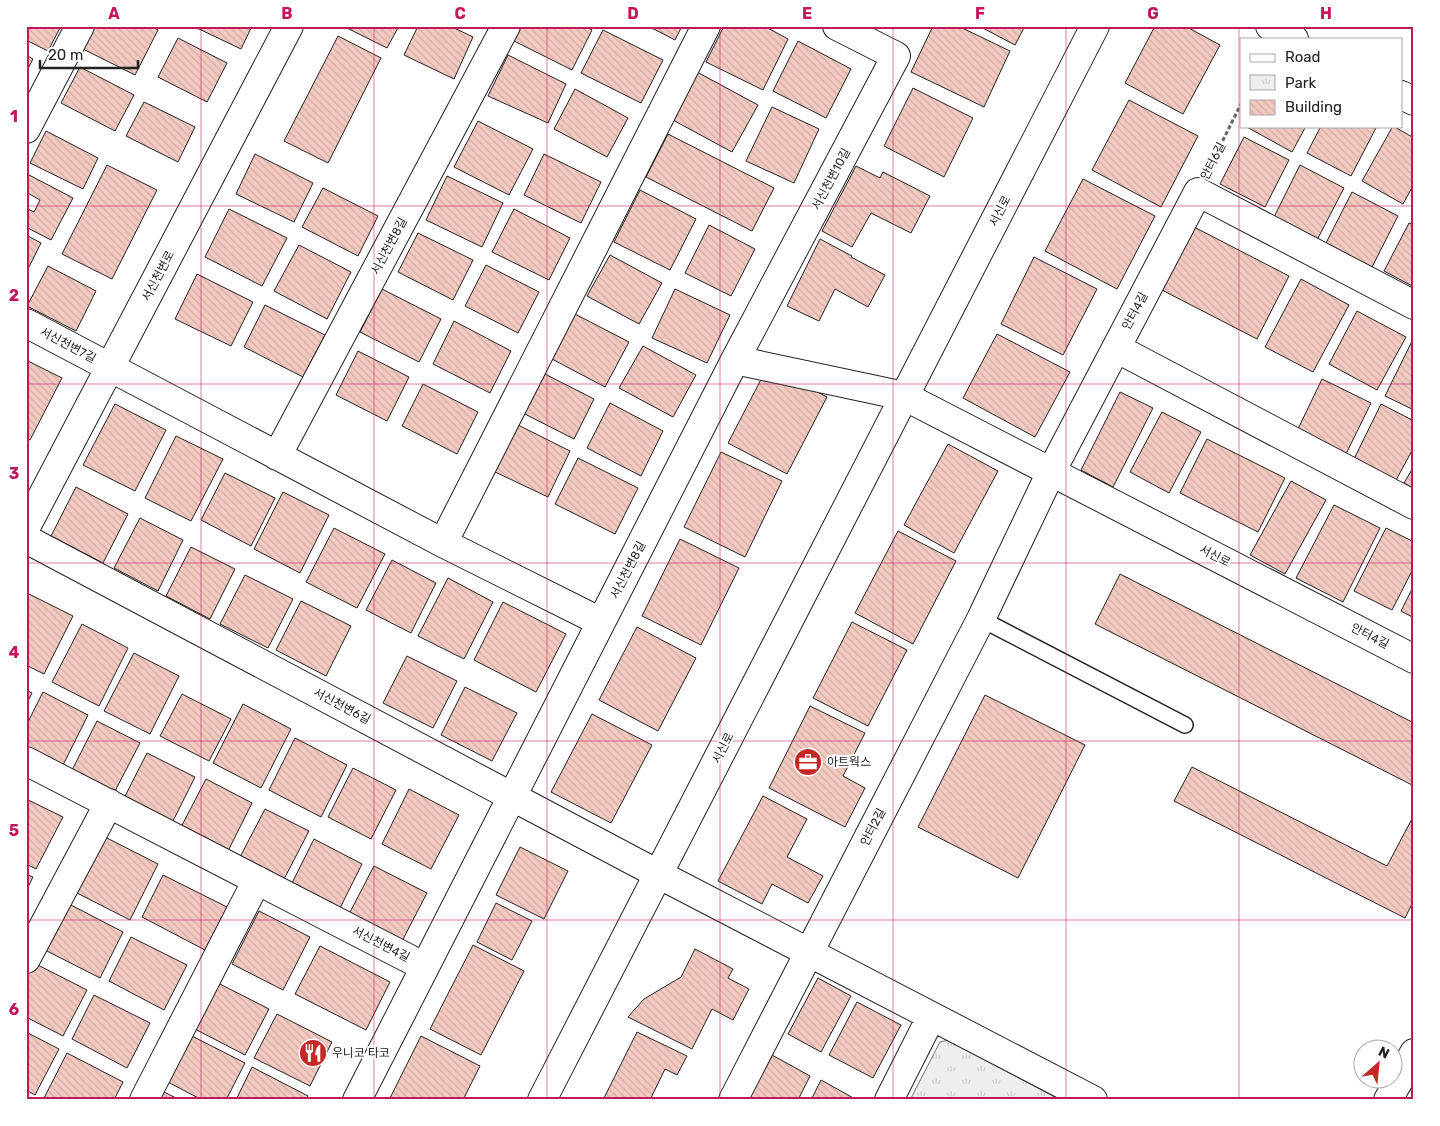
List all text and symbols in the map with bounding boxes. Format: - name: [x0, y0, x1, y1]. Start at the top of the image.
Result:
- text: A: [108, 4, 120, 23]
- text: B: [281, 4, 293, 23]
- text: C: [454, 4, 466, 23]
- text: D: [627, 4, 639, 23]
- text: E: [802, 4, 812, 23]
- text: F: [975, 4, 985, 23]
- text: G: [1147, 4, 1159, 23]
- text: H: [1320, 4, 1332, 23]
- scale bar: [40, 38, 138, 70]
- legend: [1240, 38, 1402, 128]
- text: 20 m: [48, 46, 83, 64]
- text: Road: [1285, 48, 1321, 66]
- text: Park: [1285, 74, 1316, 92]
- text: Building: [1285, 98, 1342, 116]
- text: 1: [10, 107, 18, 126]
- street label: 안터6길: [1198, 140, 1228, 182]
- street label: 서신천변10길: [809, 146, 853, 212]
- street label: 서신로: [986, 193, 1014, 229]
- street label: 서신천변8길: [368, 215, 410, 277]
- street label: 서신천변로: [139, 248, 177, 304]
- text: 2: [9, 286, 19, 305]
- street label: 안터4길: [1119, 290, 1151, 332]
- street label: 서신천변7길: [38, 324, 98, 366]
- text: 3: [9, 464, 19, 483]
- street label: 서신천변8길: [607, 539, 649, 601]
- street label: 서신로: [1197, 542, 1233, 570]
- street label: 안터4길: [1349, 621, 1391, 651]
- text: 4: [9, 643, 20, 662]
- street label: 서신천변6길: [311, 685, 373, 727]
- street label: 서신로: [709, 730, 737, 766]
- office icon: 아트웍스: [793, 747, 823, 777]
- place label: 아트웍스: [827, 755, 871, 769]
- street label: 안터2길: [858, 806, 888, 848]
- text: 5: [9, 821, 19, 840]
- street label: 서신천변4길: [350, 924, 412, 964]
- text: 6: [9, 1000, 19, 1019]
- restaurant icon: 우니코 타코: [298, 1038, 328, 1068]
- north arrow: [1352, 1038, 1402, 1088]
- text: N: [1375, 1043, 1392, 1063]
- place label: 우니코 타코: [332, 1046, 390, 1060]

